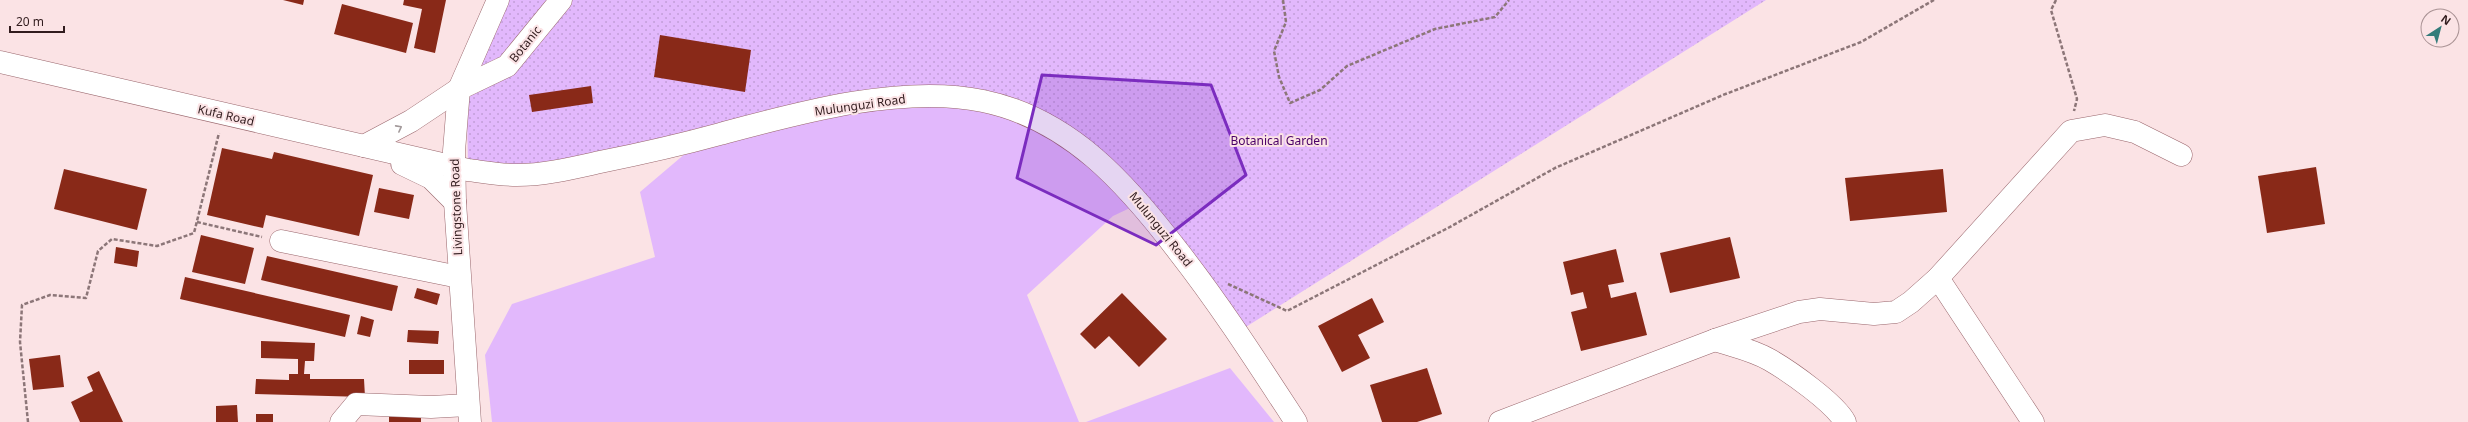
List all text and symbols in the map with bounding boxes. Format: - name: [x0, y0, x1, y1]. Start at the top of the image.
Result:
- scale bar: [10, 8, 64, 34]
- north arrow: [2420, 8, 2460, 48]
- text: N: [2438, 11, 2454, 28]
- text: 20 m: [16, 13, 44, 30]
- street label: Botanic: [505, 22, 545, 66]
- street label: Mulunguzi Road: [813, 90, 907, 120]
- street label: Kufa Road: [196, 100, 256, 130]
- one-way arrow: [395, 125, 402, 133]
- park label: Botanical Garden: [1230, 132, 1328, 149]
- street label: Livingstone Road: [446, 158, 466, 256]
- street label: Mulunguzi Road: [1126, 188, 1196, 270]

